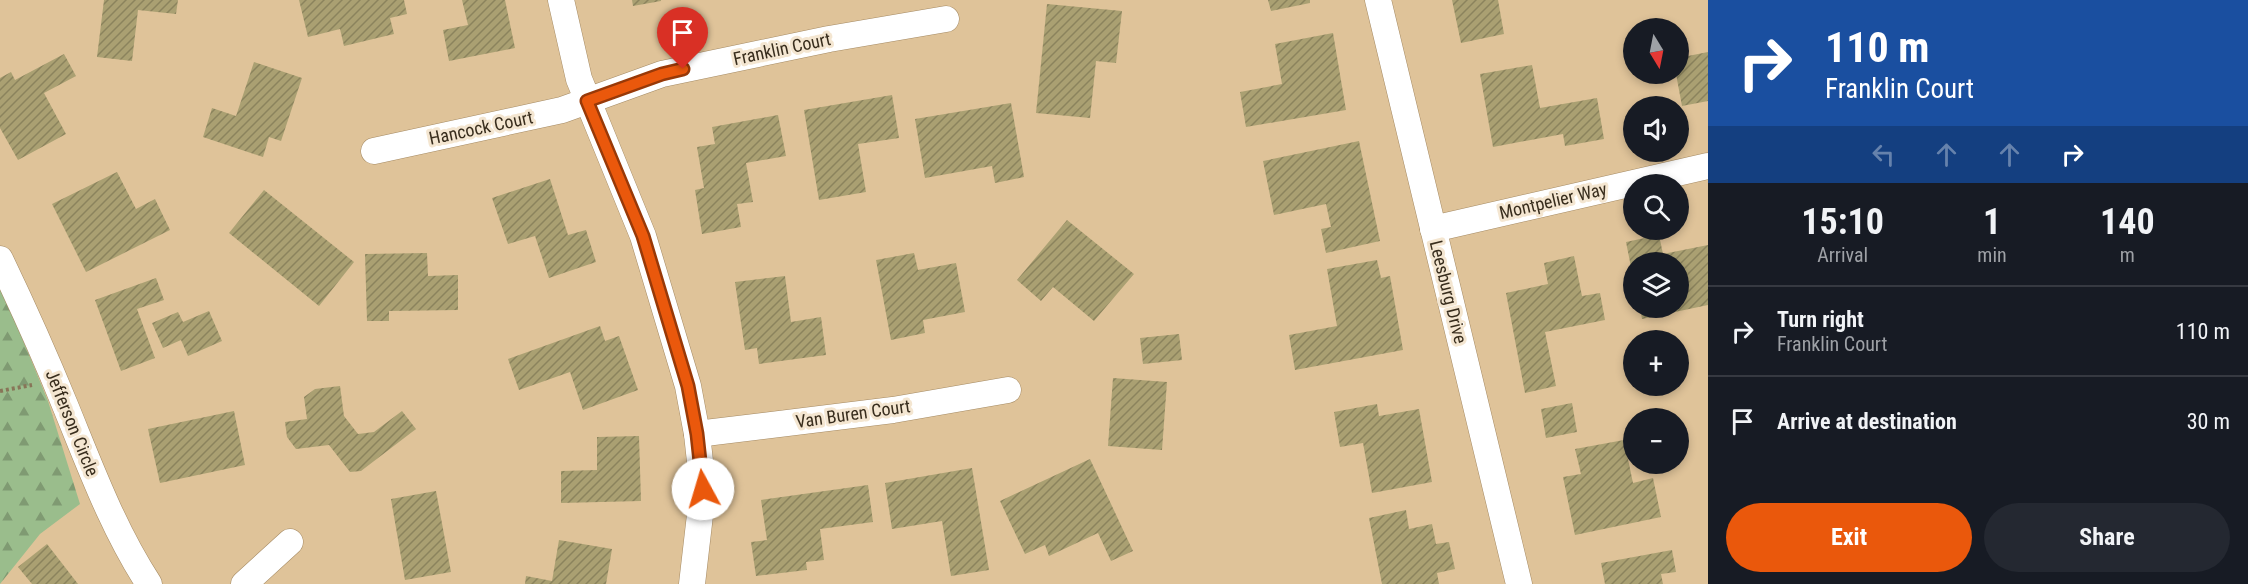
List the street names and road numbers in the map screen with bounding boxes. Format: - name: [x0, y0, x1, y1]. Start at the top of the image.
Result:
- street label: Franklin Court: [731, 28, 833, 69]
- street label: Hancock Court: [427, 106, 535, 149]
- street label: Montpelier Way: [1497, 178, 1609, 223]
- street label: Leesburg Drive: [1426, 238, 1471, 346]
- street label: Jefferson Circle: [42, 367, 103, 479]
- street label: Van Buren Court: [794, 395, 912, 432]

